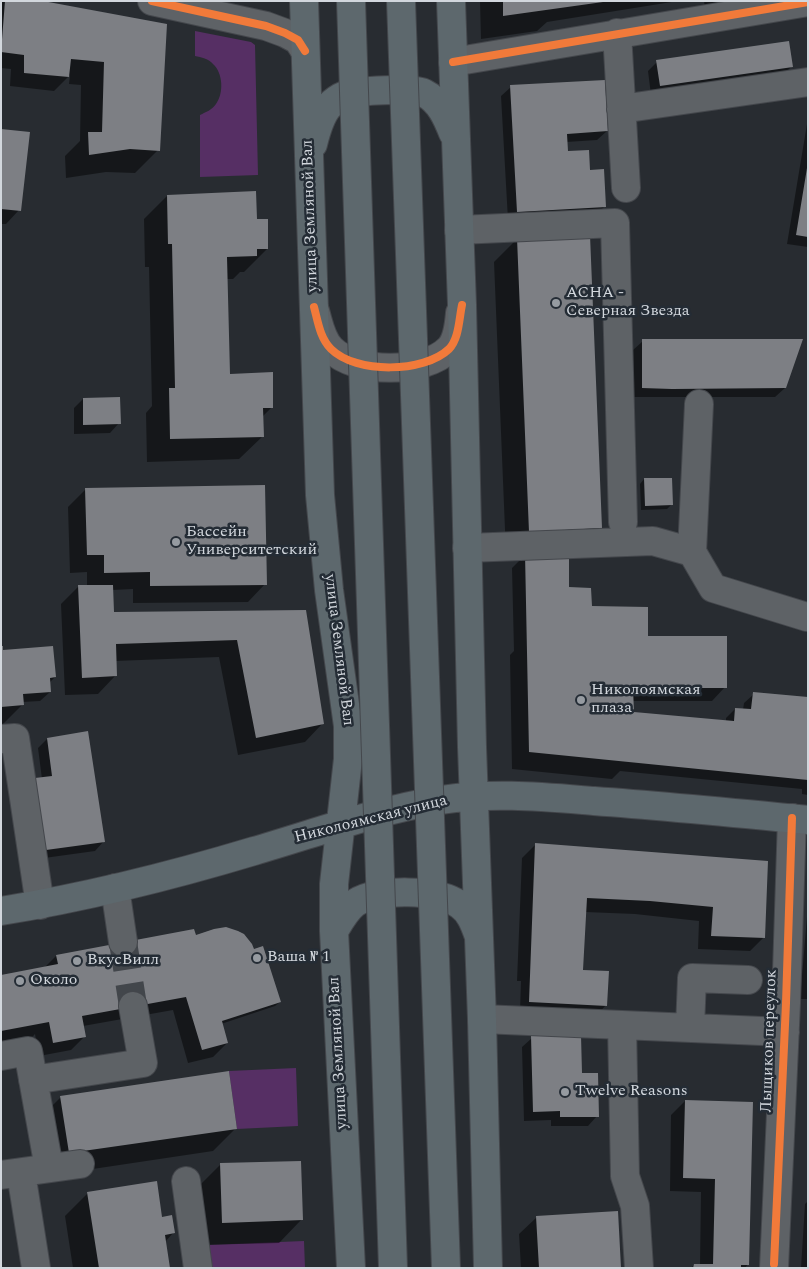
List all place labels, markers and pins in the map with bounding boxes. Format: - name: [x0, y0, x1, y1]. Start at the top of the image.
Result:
- place label: АСНА - Северная Звезда: [566, 284, 690, 322]
- marker: АСНА - Северная Звезда: [550, 297, 562, 309]
- place label: Бассейн Университетский: [186, 523, 317, 561]
- marker: Бассейн Университетский: [170, 536, 182, 548]
- place label: Николоямская плаза: [591, 681, 701, 719]
- marker: Николоямская плаза: [575, 694, 587, 706]
- place label: Ваша № 1: [267, 948, 330, 968]
- place label: ВкусВилл: [87, 951, 159, 971]
- marker: Ваша № 1: [251, 952, 263, 964]
- marker: ВкусВилл: [71, 955, 83, 967]
- place label: Около: [30, 971, 77, 991]
- marker: Около: [14, 975, 26, 987]
- place label: Twelve Reasons: [575, 1082, 688, 1102]
- marker: Twelve Reasons: [559, 1086, 571, 1098]

